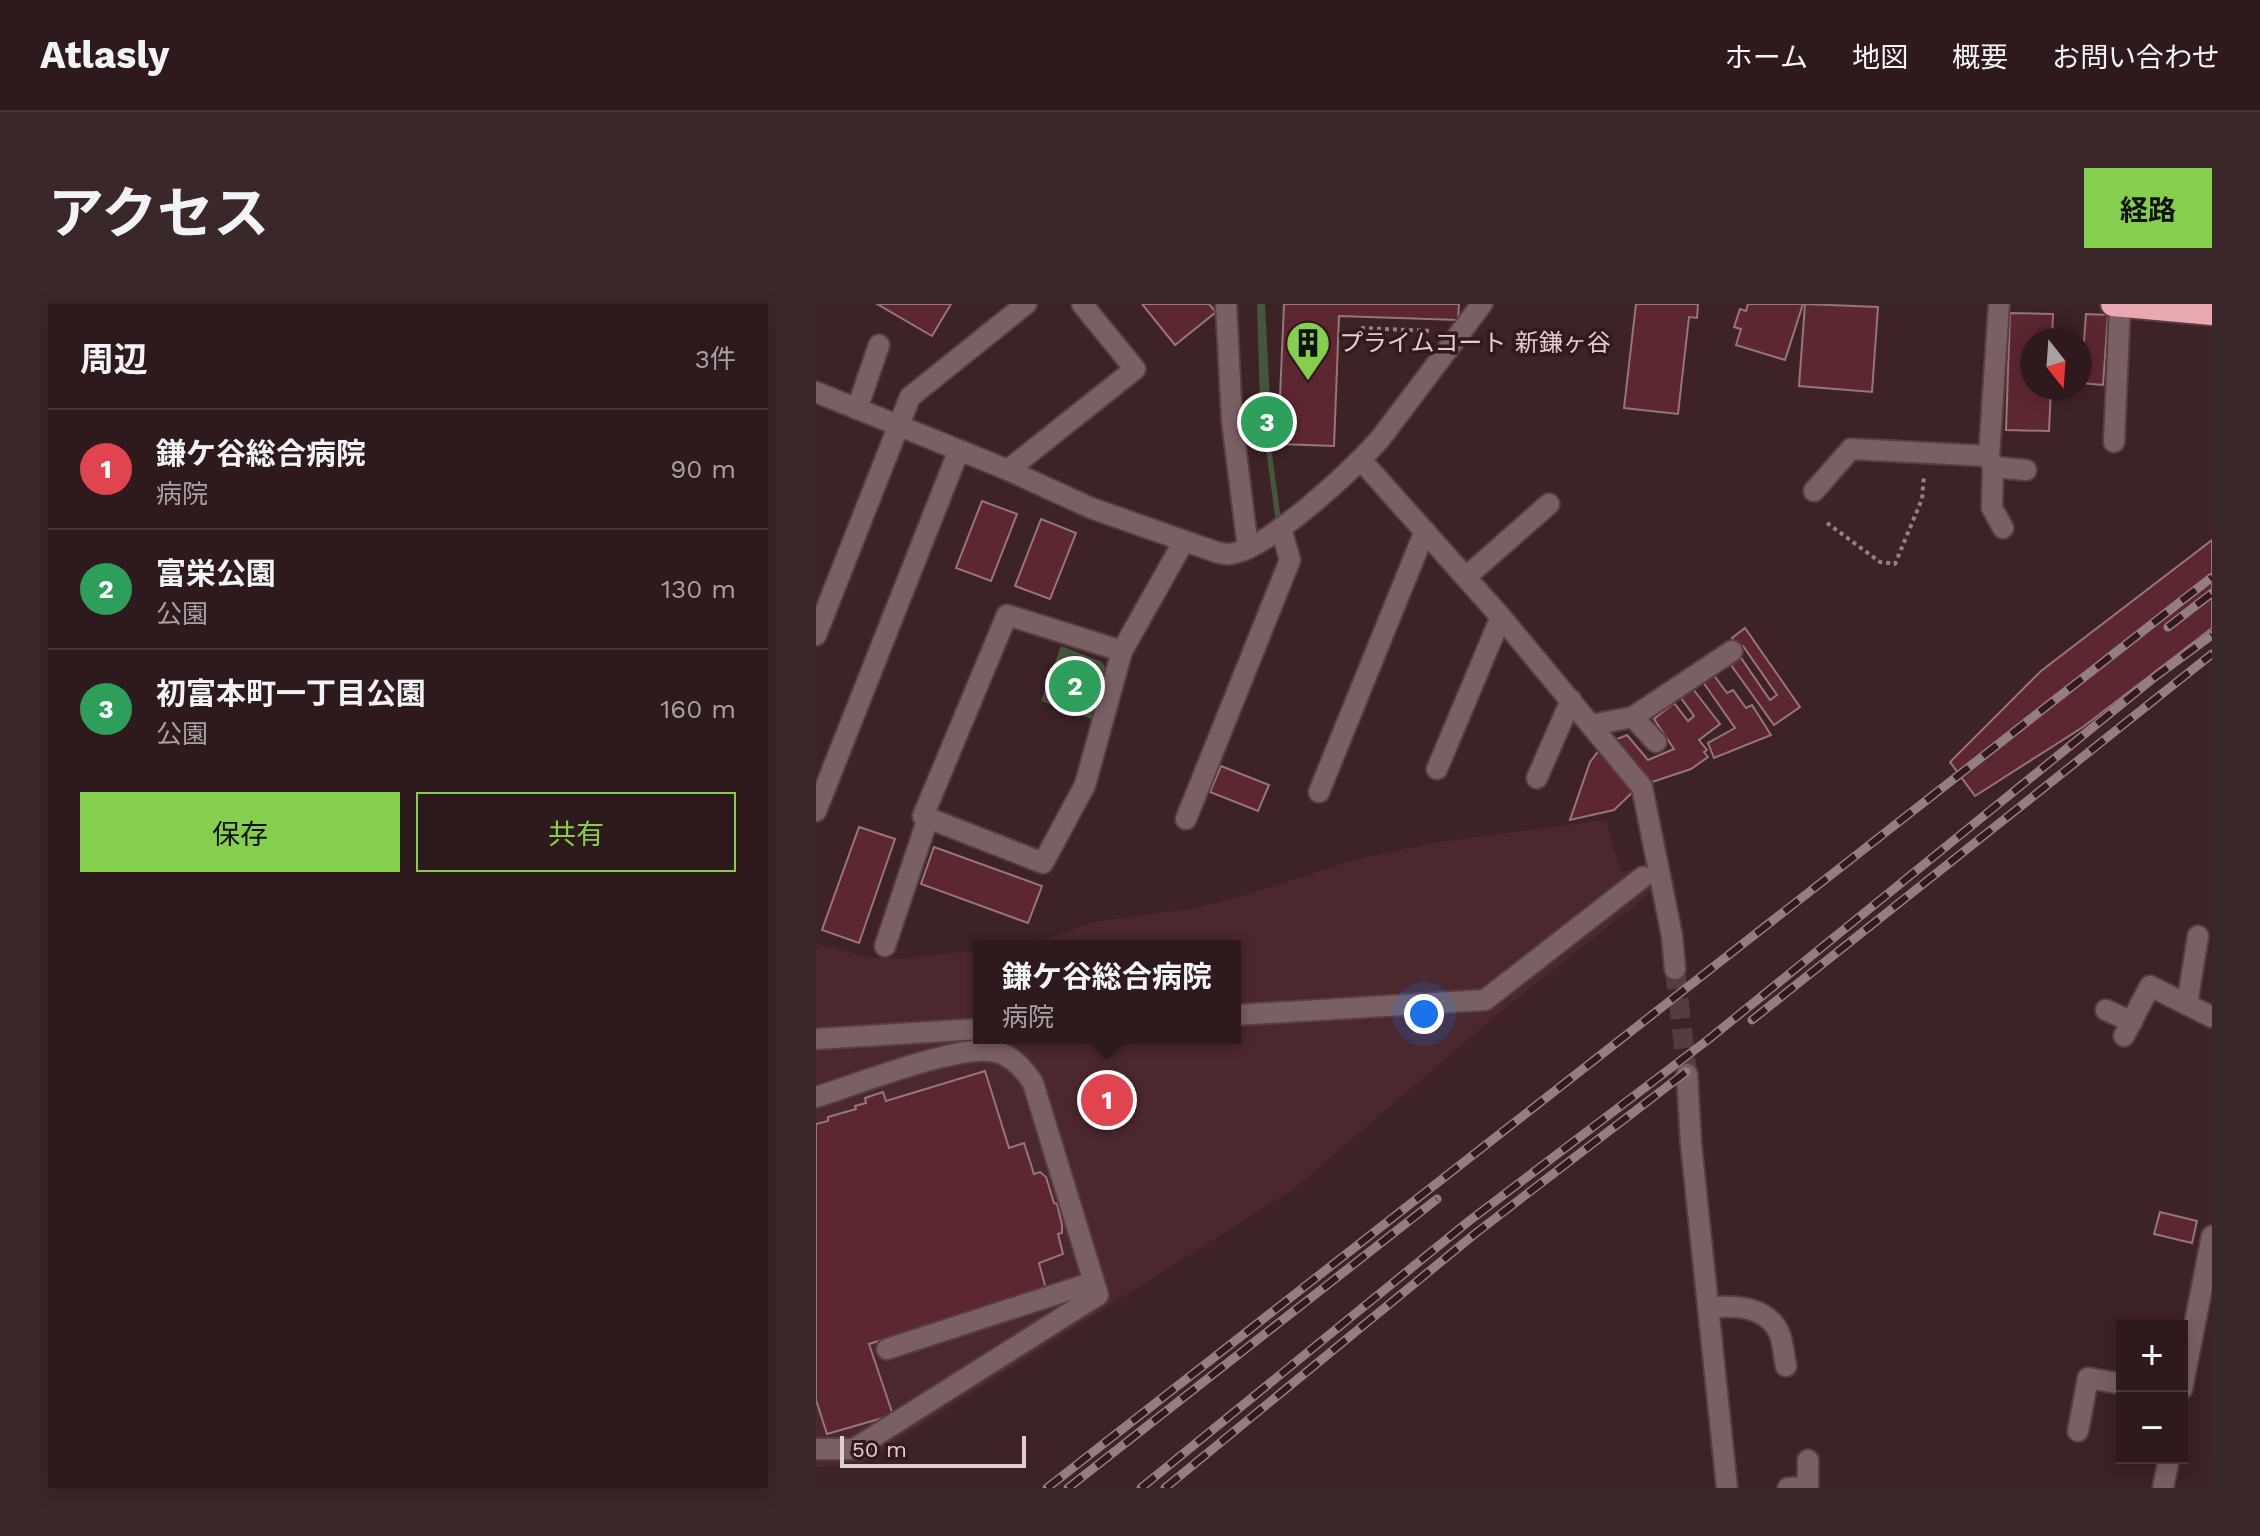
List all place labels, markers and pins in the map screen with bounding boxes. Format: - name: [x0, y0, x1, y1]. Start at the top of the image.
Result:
- building icon: プライムコート 新鎌ヶ谷: [1284, 319, 1332, 382]
- place label: プライムコート 新鎌ヶ谷: [1339, 329, 1611, 357]
- pin: 3: [1241, 392, 1293, 452]
- pin: 2: [1049, 656, 1101, 716]
- pin: 1: [1081, 1070, 1133, 1130]

